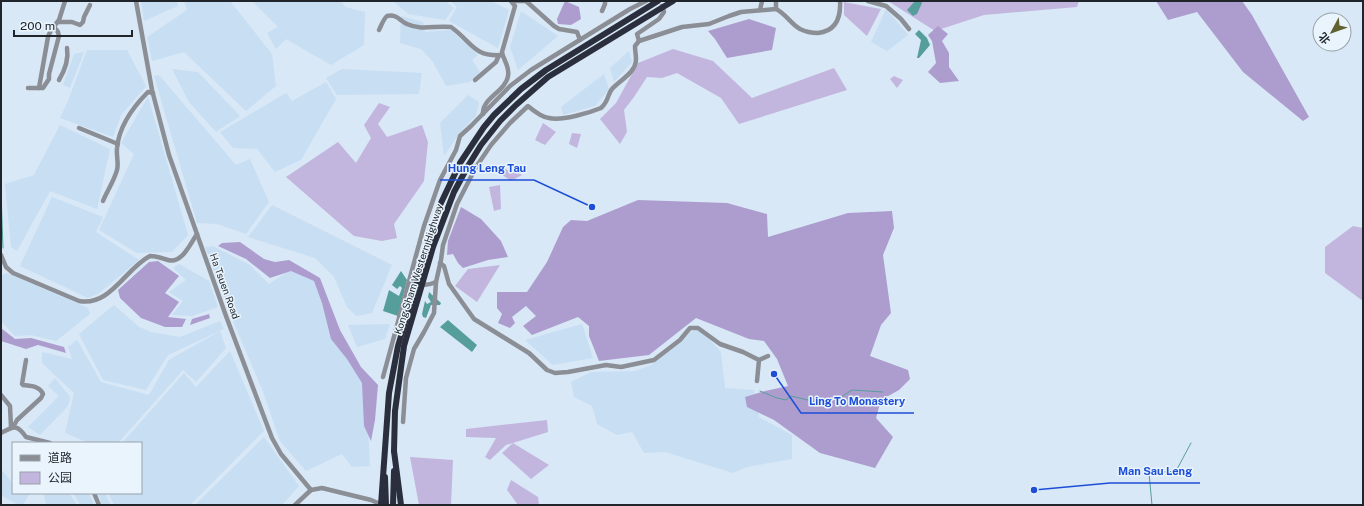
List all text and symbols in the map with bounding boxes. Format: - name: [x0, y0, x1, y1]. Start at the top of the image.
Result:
- scale bar: [14, 12, 132, 38]
- north arrow: [1312, 12, 1352, 52]
- text: 200 m: [20, 19, 55, 33]
- text: 北: [1316, 30, 1333, 47]
- callout: Hung Leng Tau: [440, 157, 534, 180]
- text: Hung Leng Tau: [448, 162, 526, 174]
- street label: Kong Sham Western Highway: [391, 201, 445, 336]
- street label: Ha Tsuen Road: [208, 251, 242, 321]
- callout: Ling To Monastery: [801, 390, 914, 413]
- text: Ling To Monastery: [809, 395, 906, 407]
- legend: [12, 442, 142, 494]
- text: 道路: [48, 451, 72, 465]
- callout: Man Sau Leng: [1110, 460, 1200, 483]
- text: Man Sau Leng: [1118, 465, 1192, 477]
- text: 公园: [48, 471, 72, 485]

